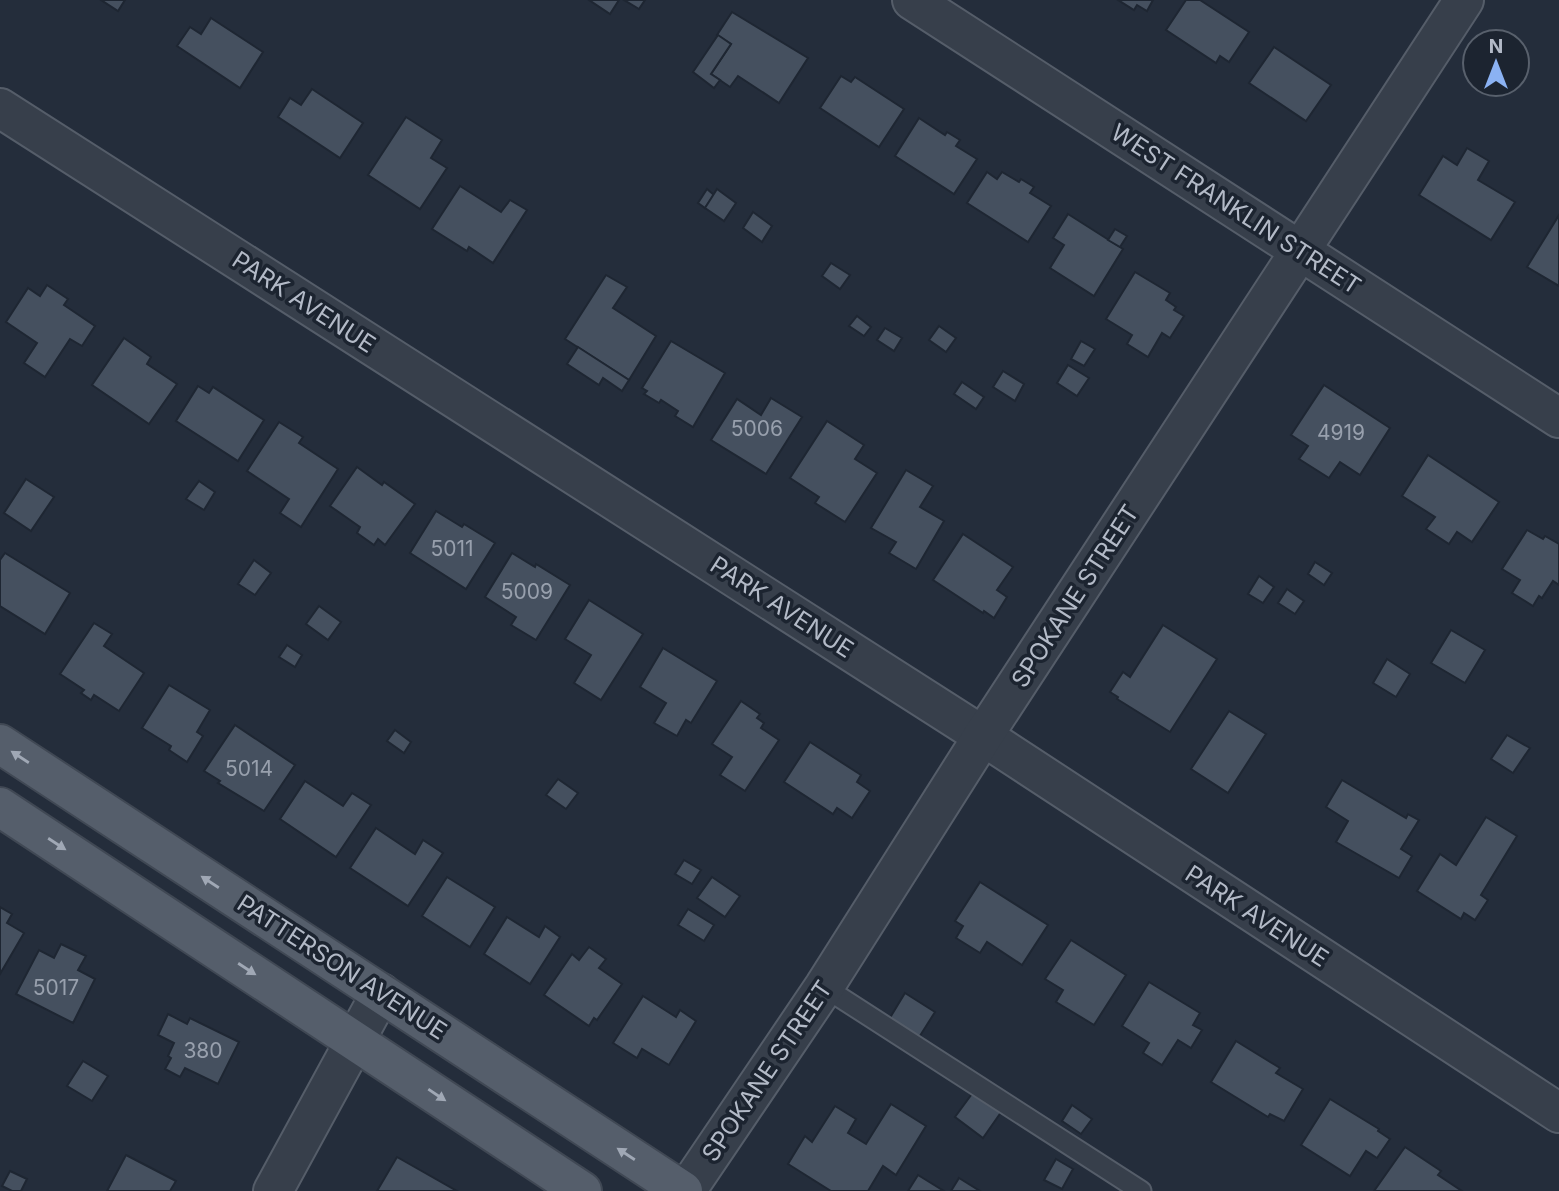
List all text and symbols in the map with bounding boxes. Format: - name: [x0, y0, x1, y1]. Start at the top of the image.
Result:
- north arrow: [1461, 28, 1531, 98]
- text: N: [1489, 35, 1503, 58]
- street label: WEST FRANKLIN STREET: [1106, 117, 1366, 301]
- street label: PARK AVENUE: [227, 245, 381, 359]
- house number: 5006: [731, 416, 783, 441]
- house number: 4919: [1317, 420, 1365, 445]
- street label: SPOKANE STREET: [1005, 499, 1145, 693]
- house number: 5011: [430, 536, 474, 561]
- street label: PARK AVENUE: [705, 550, 859, 664]
- house number: 5009: [501, 579, 553, 604]
- one-way arrow: [11, 750, 29, 764]
- house number: 5014: [225, 756, 273, 781]
- one-way arrow: [47, 838, 67, 851]
- street label: PARK AVENUE: [1180, 859, 1334, 973]
- one-way arrow: [200, 875, 220, 888]
- street label: PATTERSON AVENUE: [232, 888, 452, 1046]
- one-way arrow: [238, 962, 256, 976]
- house number: 5017: [33, 975, 79, 1000]
- street label: SPOKANE STREET: [696, 975, 838, 1167]
- house number: 380: [183, 1038, 223, 1063]
- one-way arrow: [427, 1088, 447, 1101]
- one-way arrow: [616, 1147, 636, 1160]

